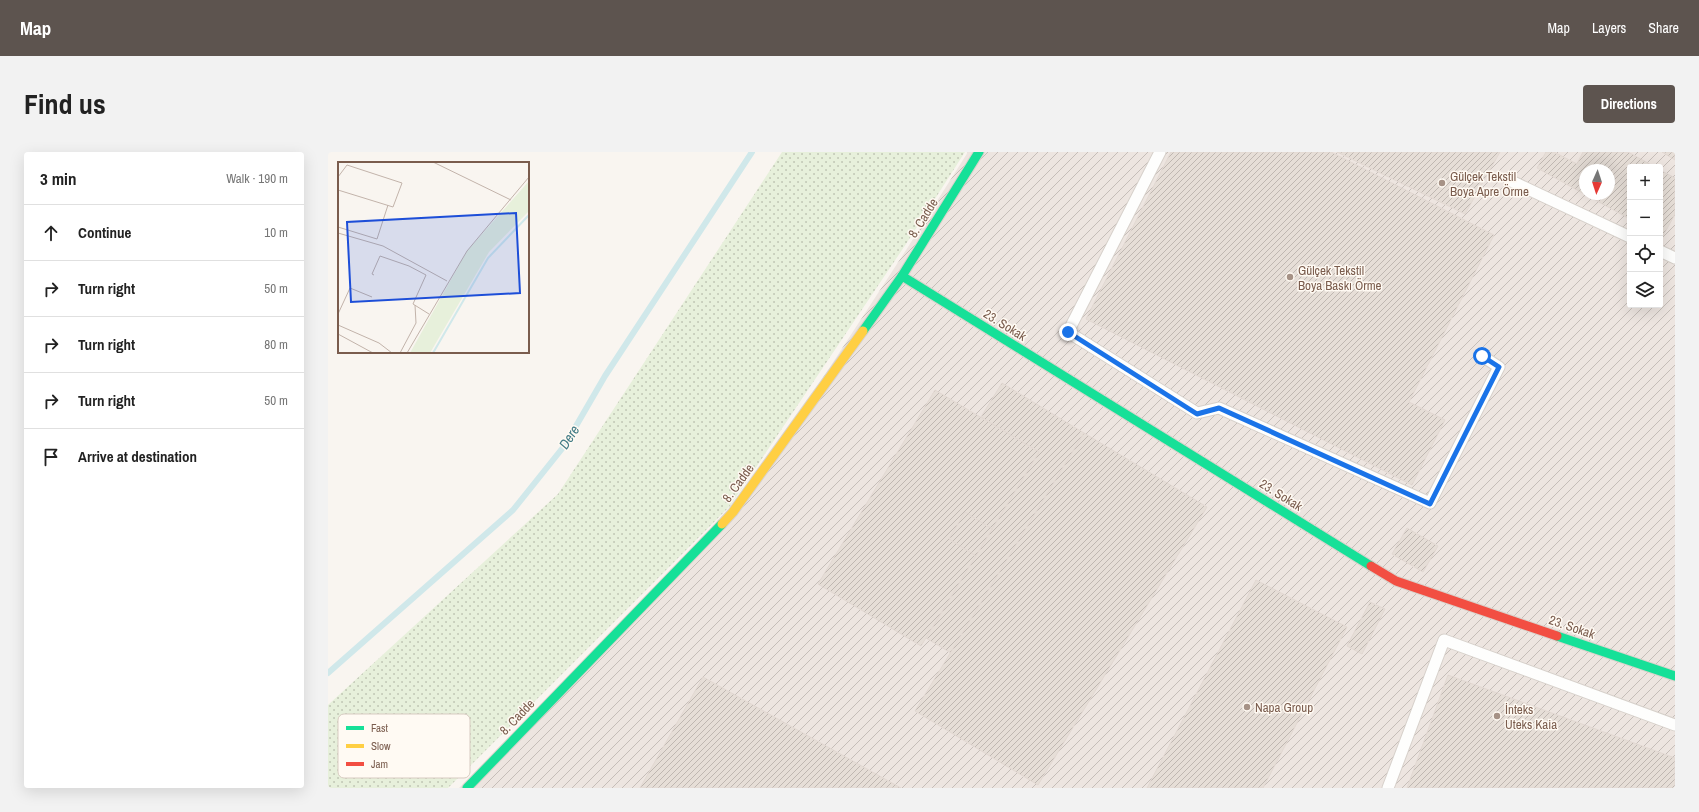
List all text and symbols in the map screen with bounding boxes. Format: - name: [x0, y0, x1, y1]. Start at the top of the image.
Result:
- text: Map: [20, 15, 51, 41]
- text: Map: [1548, 19, 1570, 37]
- text: Layers: [1592, 19, 1626, 37]
- text: Share: [1648, 19, 1679, 37]
- text: Find us: [24, 85, 106, 123]
- button: Directions: [1583, 85, 1675, 123]
- inset map: [338, 162, 529, 353]
- north arrow: [1579, 164, 1615, 200]
- map controls: [1627, 164, 1663, 308]
- button: +: [1627, 164, 1663, 200]
- text: 3 min: [40, 167, 76, 190]
- place label: Gülçek Tekstil Boya Apre Örme: [1450, 168, 1529, 200]
- text: Walk · 190 m: [226, 170, 288, 187]
- marker: Gülçek Tekstil Boya Apre Örme: [1437, 178, 1447, 188]
- street label: 8. Cadde: [904, 195, 942, 241]
- button: −: [1627, 200, 1663, 236]
- icon: ahead: [40, 222, 62, 244]
- text: Continue: [78, 222, 131, 243]
- text: 10 m: [264, 224, 288, 241]
- button: locate: [1627, 236, 1663, 272]
- place label: Gülçek Tekstil Boya Baskı Örme: [1298, 262, 1382, 294]
- marker: Gülçek Tekstil Boya Baskı Örme: [1285, 272, 1295, 282]
- button: layers: [1627, 272, 1663, 308]
- icon: right: [40, 278, 62, 300]
- text: Turn right: [78, 278, 135, 299]
- text: 50 m: [264, 280, 288, 297]
- street label: 23. Sokak: [980, 305, 1030, 345]
- route end: [1059, 323, 1077, 341]
- icon: right: [40, 334, 62, 356]
- text: Turn right: [78, 334, 135, 355]
- text: 80 m: [264, 336, 288, 353]
- route start: [1473, 347, 1491, 365]
- icon: right: [40, 390, 62, 412]
- text: Turn right: [78, 390, 135, 411]
- text: 50 m: [264, 392, 288, 409]
- water label: Dere: [555, 422, 583, 452]
- icon: arrive: [40, 446, 62, 468]
- text: Arrive at destination: [78, 446, 197, 467]
- street label: 8. Cadde: [718, 460, 758, 505]
- street label: 23. Sokak: [1256, 475, 1306, 515]
- street label: 23. Sokak: [1547, 611, 1598, 643]
- street label: 8. Cadde: [496, 695, 538, 738]
- place label: Napa Group: [1255, 699, 1313, 716]
- place label: İnteks Uteks Kaia: [1505, 701, 1557, 733]
- marker: Napa Group: [1242, 702, 1252, 712]
- marker: İnteks Uteks Kaia: [1492, 711, 1502, 721]
- legend: [338, 714, 470, 778]
- text: Fast: [371, 721, 389, 735]
- text: Slow: [371, 739, 391, 753]
- text: Jam: [371, 757, 388, 771]

